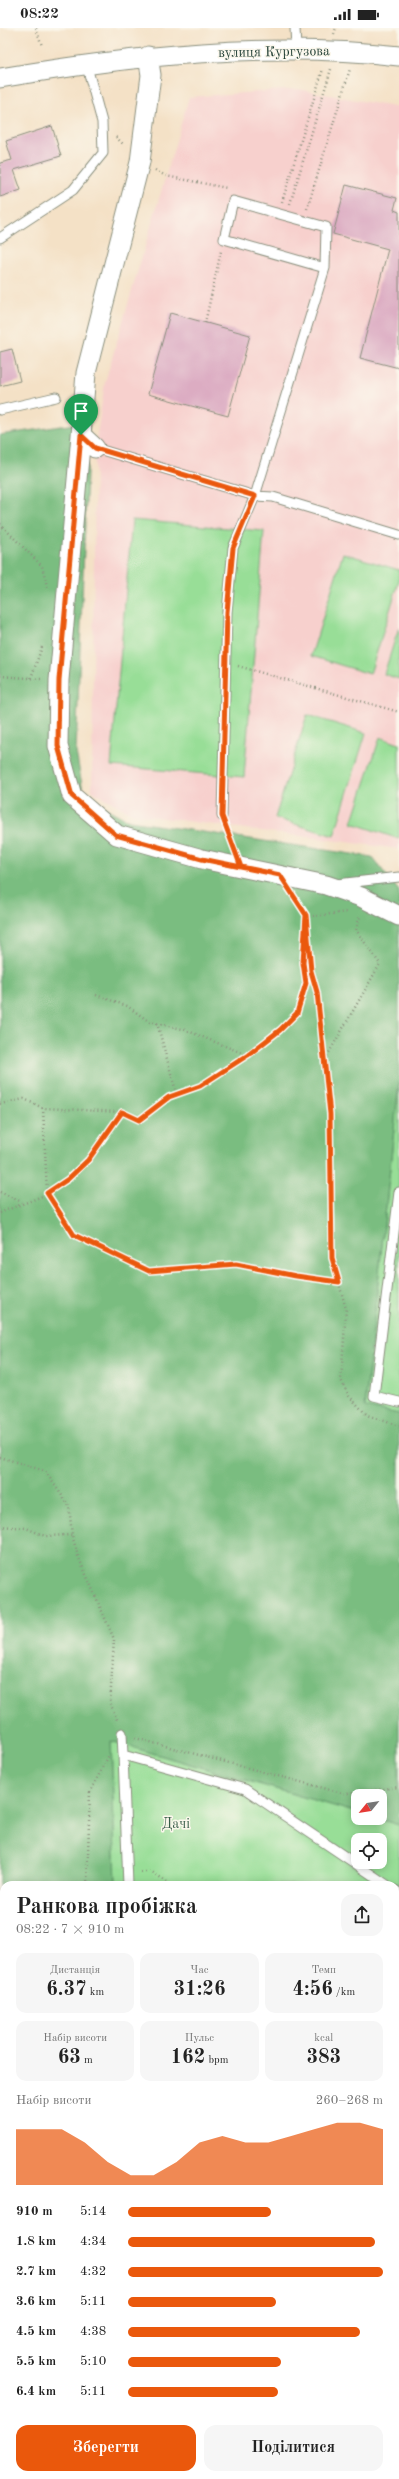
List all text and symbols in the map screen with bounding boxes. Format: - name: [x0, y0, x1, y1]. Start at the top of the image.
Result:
- text: 08:22: [20, 7, 59, 22]
- street label: вулиця Кургузова: [218, 44, 330, 60]
- pin: [64, 394, 98, 435]
- icon: arrive: [70, 400, 92, 422]
- north arrow: [351, 1789, 387, 1825]
- map controls: [351, 1789, 387, 1869]
- park label: Дачі: [162, 1817, 190, 1831]
- button: locate: [351, 1833, 387, 1869]
- button: share: [341, 1894, 383, 1936]
- text: Ранкова пробіжка: [16, 1896, 197, 1918]
- text: 08:22 · 7 × 910 m: [16, 1923, 124, 1936]
- text: Дистанція: [50, 1965, 100, 1976]
- text: Час: [190, 1965, 209, 1976]
- text: Темп: [312, 1965, 336, 1976]
- text: 6.37: [46, 1980, 87, 2000]
- text: 31:26: [173, 1980, 225, 2000]
- text: 4:56: [292, 1980, 333, 2000]
- text: km: [87, 1987, 104, 1998]
- text: /km: [333, 1987, 355, 1998]
- text: Набір висоти: [43, 2033, 107, 2044]
- text: Пульс: [185, 2033, 214, 2044]
- text: kcal: [314, 2033, 333, 2044]
- text: 63: [58, 2048, 81, 2068]
- text: 162: [171, 2048, 205, 2068]
- text: 383: [306, 2048, 341, 2068]
- text: m: [81, 2055, 93, 2066]
- text: bpm: [205, 2055, 228, 2066]
- text: Набір висоти: [16, 2094, 91, 2107]
- text: 260–268 m: [316, 2094, 383, 2107]
- text: 910 m: [16, 2205, 53, 2218]
- text: 5:14: [80, 2205, 106, 2218]
- text: 1.8 km: [16, 2235, 56, 2248]
- text: 4:34: [80, 2235, 106, 2248]
- text: 2.7 km: [16, 2265, 56, 2278]
- text: 4:32: [80, 2265, 106, 2278]
- text: 3.6 km: [16, 2295, 56, 2308]
- text: 5:11: [80, 2295, 106, 2308]
- text: 4.5 km: [16, 2325, 56, 2338]
- text: 4:38: [80, 2325, 106, 2338]
- text: 5.5 km: [16, 2355, 56, 2368]
- text: 5:10: [80, 2355, 106, 2368]
- text: 6.4 km: [16, 2385, 56, 2398]
- text: 5:11: [80, 2385, 106, 2398]
- button: Зберегти: [16, 2425, 196, 2471]
- button: Поділитися: [204, 2425, 383, 2471]

